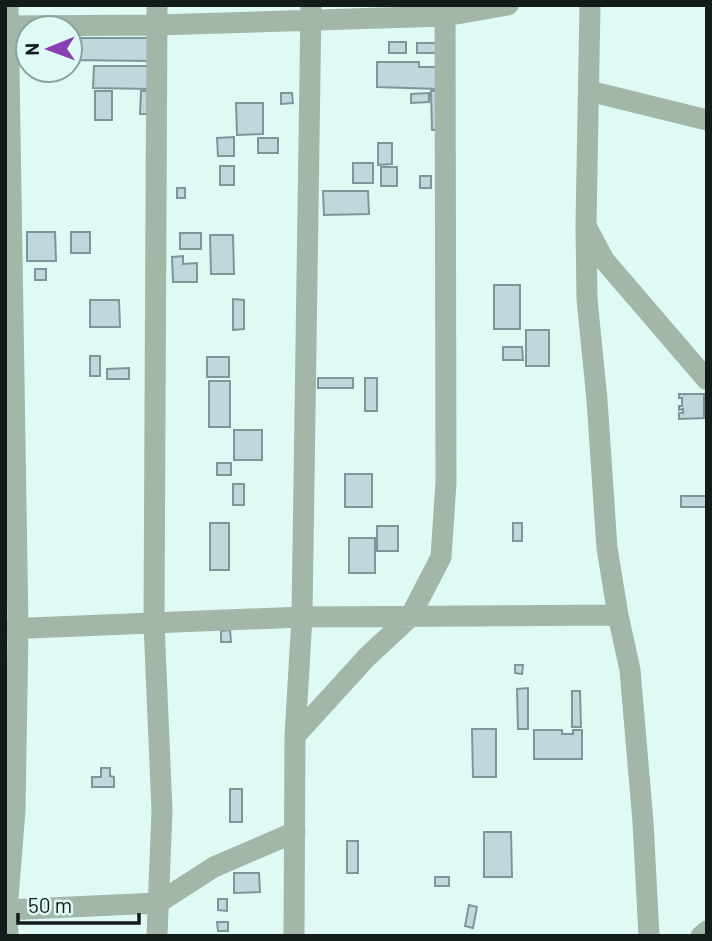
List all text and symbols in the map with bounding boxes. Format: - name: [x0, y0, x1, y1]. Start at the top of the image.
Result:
- north arrow: [14, 14, 84, 84]
- text: N: [20, 43, 43, 56]
- scale bar: [18, 881, 138, 925]
- text: 50 m: [28, 892, 72, 917]

